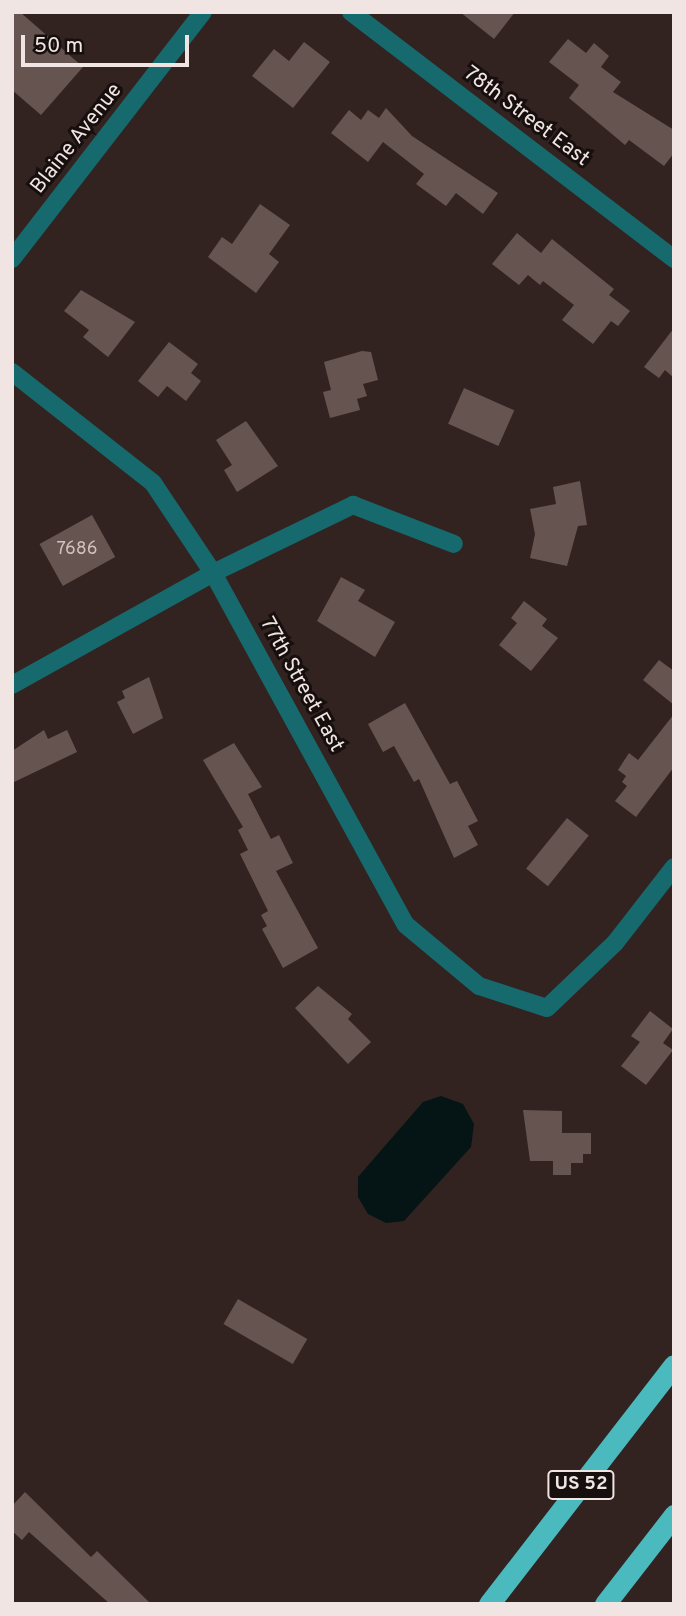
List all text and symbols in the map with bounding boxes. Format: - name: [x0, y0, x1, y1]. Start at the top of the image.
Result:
- scale bar: [24, 21, 192, 65]
- text: 50 m: [34, 33, 83, 60]
- street label: 78th Street East: [458, 62, 594, 172]
- street label: Blaine Avenue: [26, 78, 128, 200]
- house number: 7686: [57, 539, 97, 561]
- street label: 77th Street East: [254, 613, 348, 757]
- road number: US 52: [546, 1470, 616, 1500]

